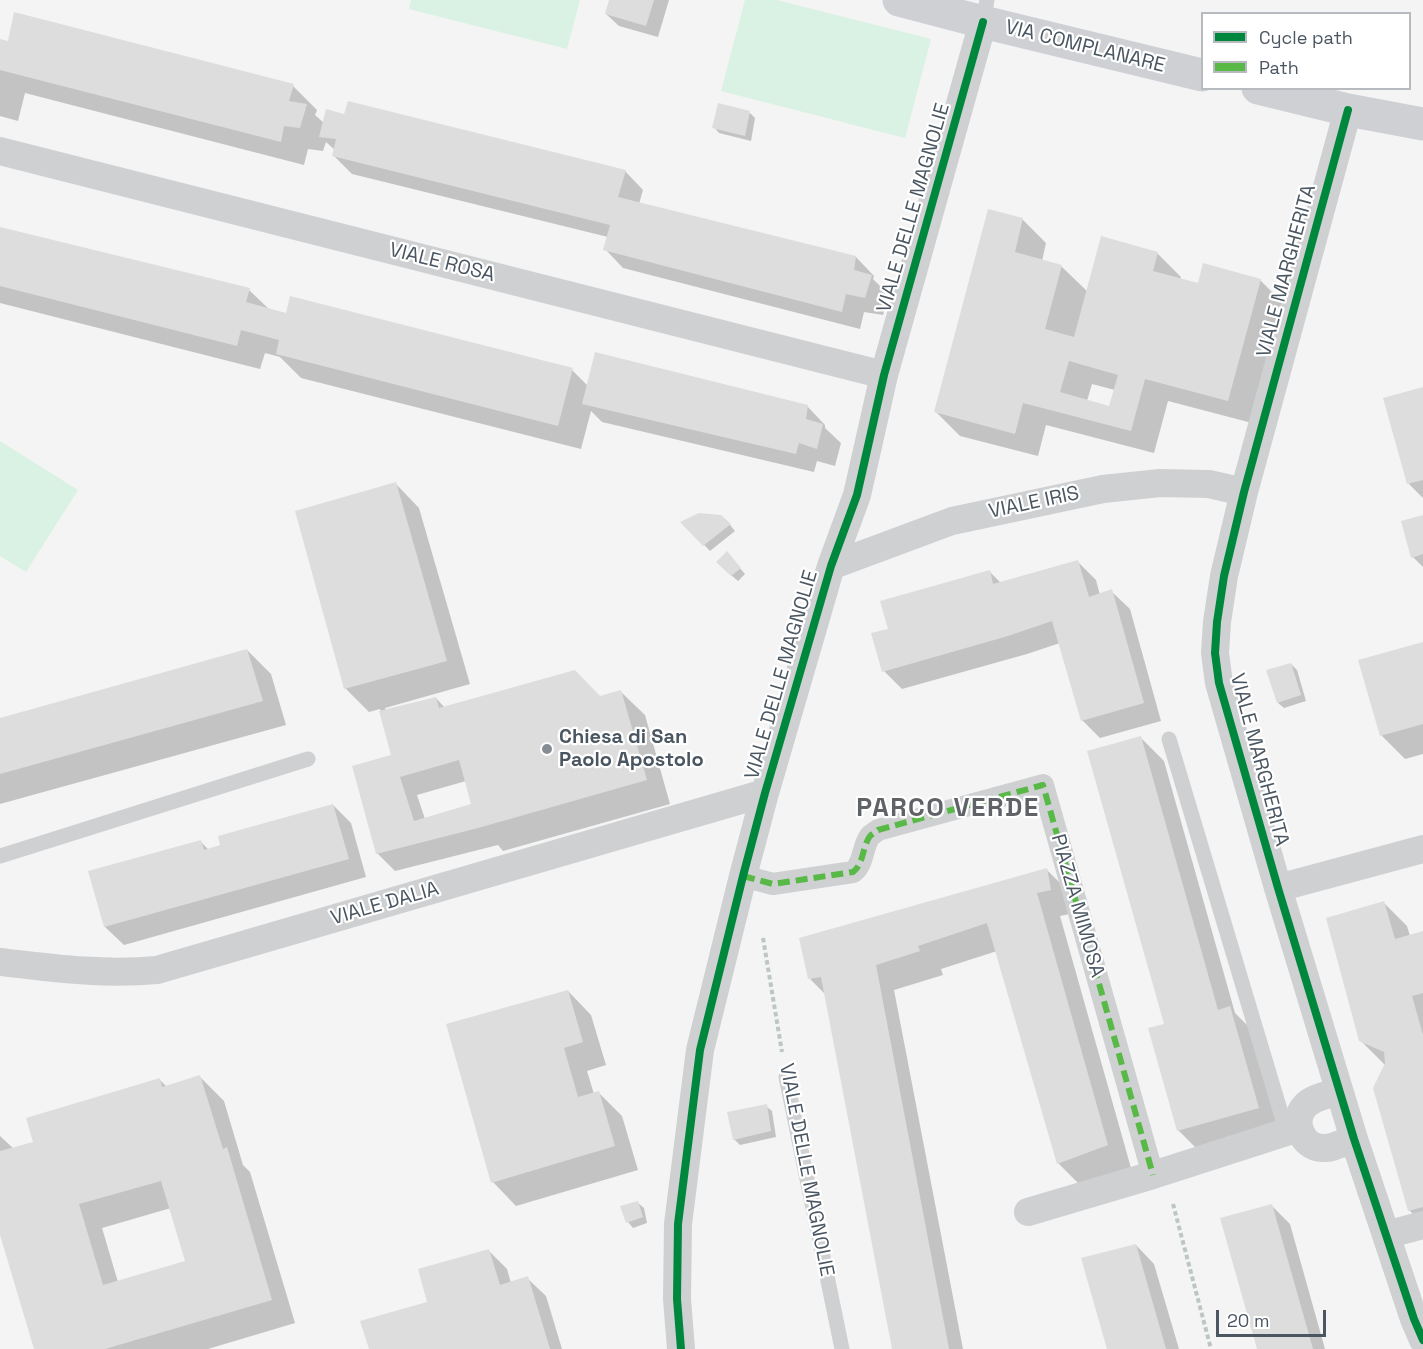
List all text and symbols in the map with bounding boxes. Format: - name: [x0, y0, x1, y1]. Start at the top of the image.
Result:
- legend: [1201, 12, 1411, 90]
- street label: VIA COMPLANARE: [1003, 16, 1167, 78]
- text: Cycle path: [1259, 26, 1353, 49]
- text: Path: [1259, 56, 1299, 79]
- street label: VIALE DELLE MAGNOLIE: [873, 101, 955, 315]
- street label: VIALE MARGHERITA: [1252, 182, 1322, 360]
- street label: VIALE ROSA: [387, 238, 497, 288]
- street label: VIALE IRIS: [987, 482, 1081, 524]
- street label: VIALE DELLE MAGNOLIE: [741, 568, 823, 782]
- street label: VIALE MARGHERITA: [1224, 671, 1294, 849]
- place label: Chiesa di San Paolo Apostolo: [559, 726, 704, 773]
- marker: Chiesa di San Paolo Apostolo: [540, 742, 554, 756]
- district label: PARCO VERDE: [856, 793, 1040, 825]
- street label: PIAZZA MIMOSA: [1045, 832, 1109, 980]
- street label: VIALE DALIA: [328, 877, 442, 931]
- street label: VIALE DELLE MAGNOLIE: [774, 1061, 838, 1279]
- scale bar: [1219, 1298, 1328, 1336]
- text: 20 m: [1227, 1309, 1270, 1332]

